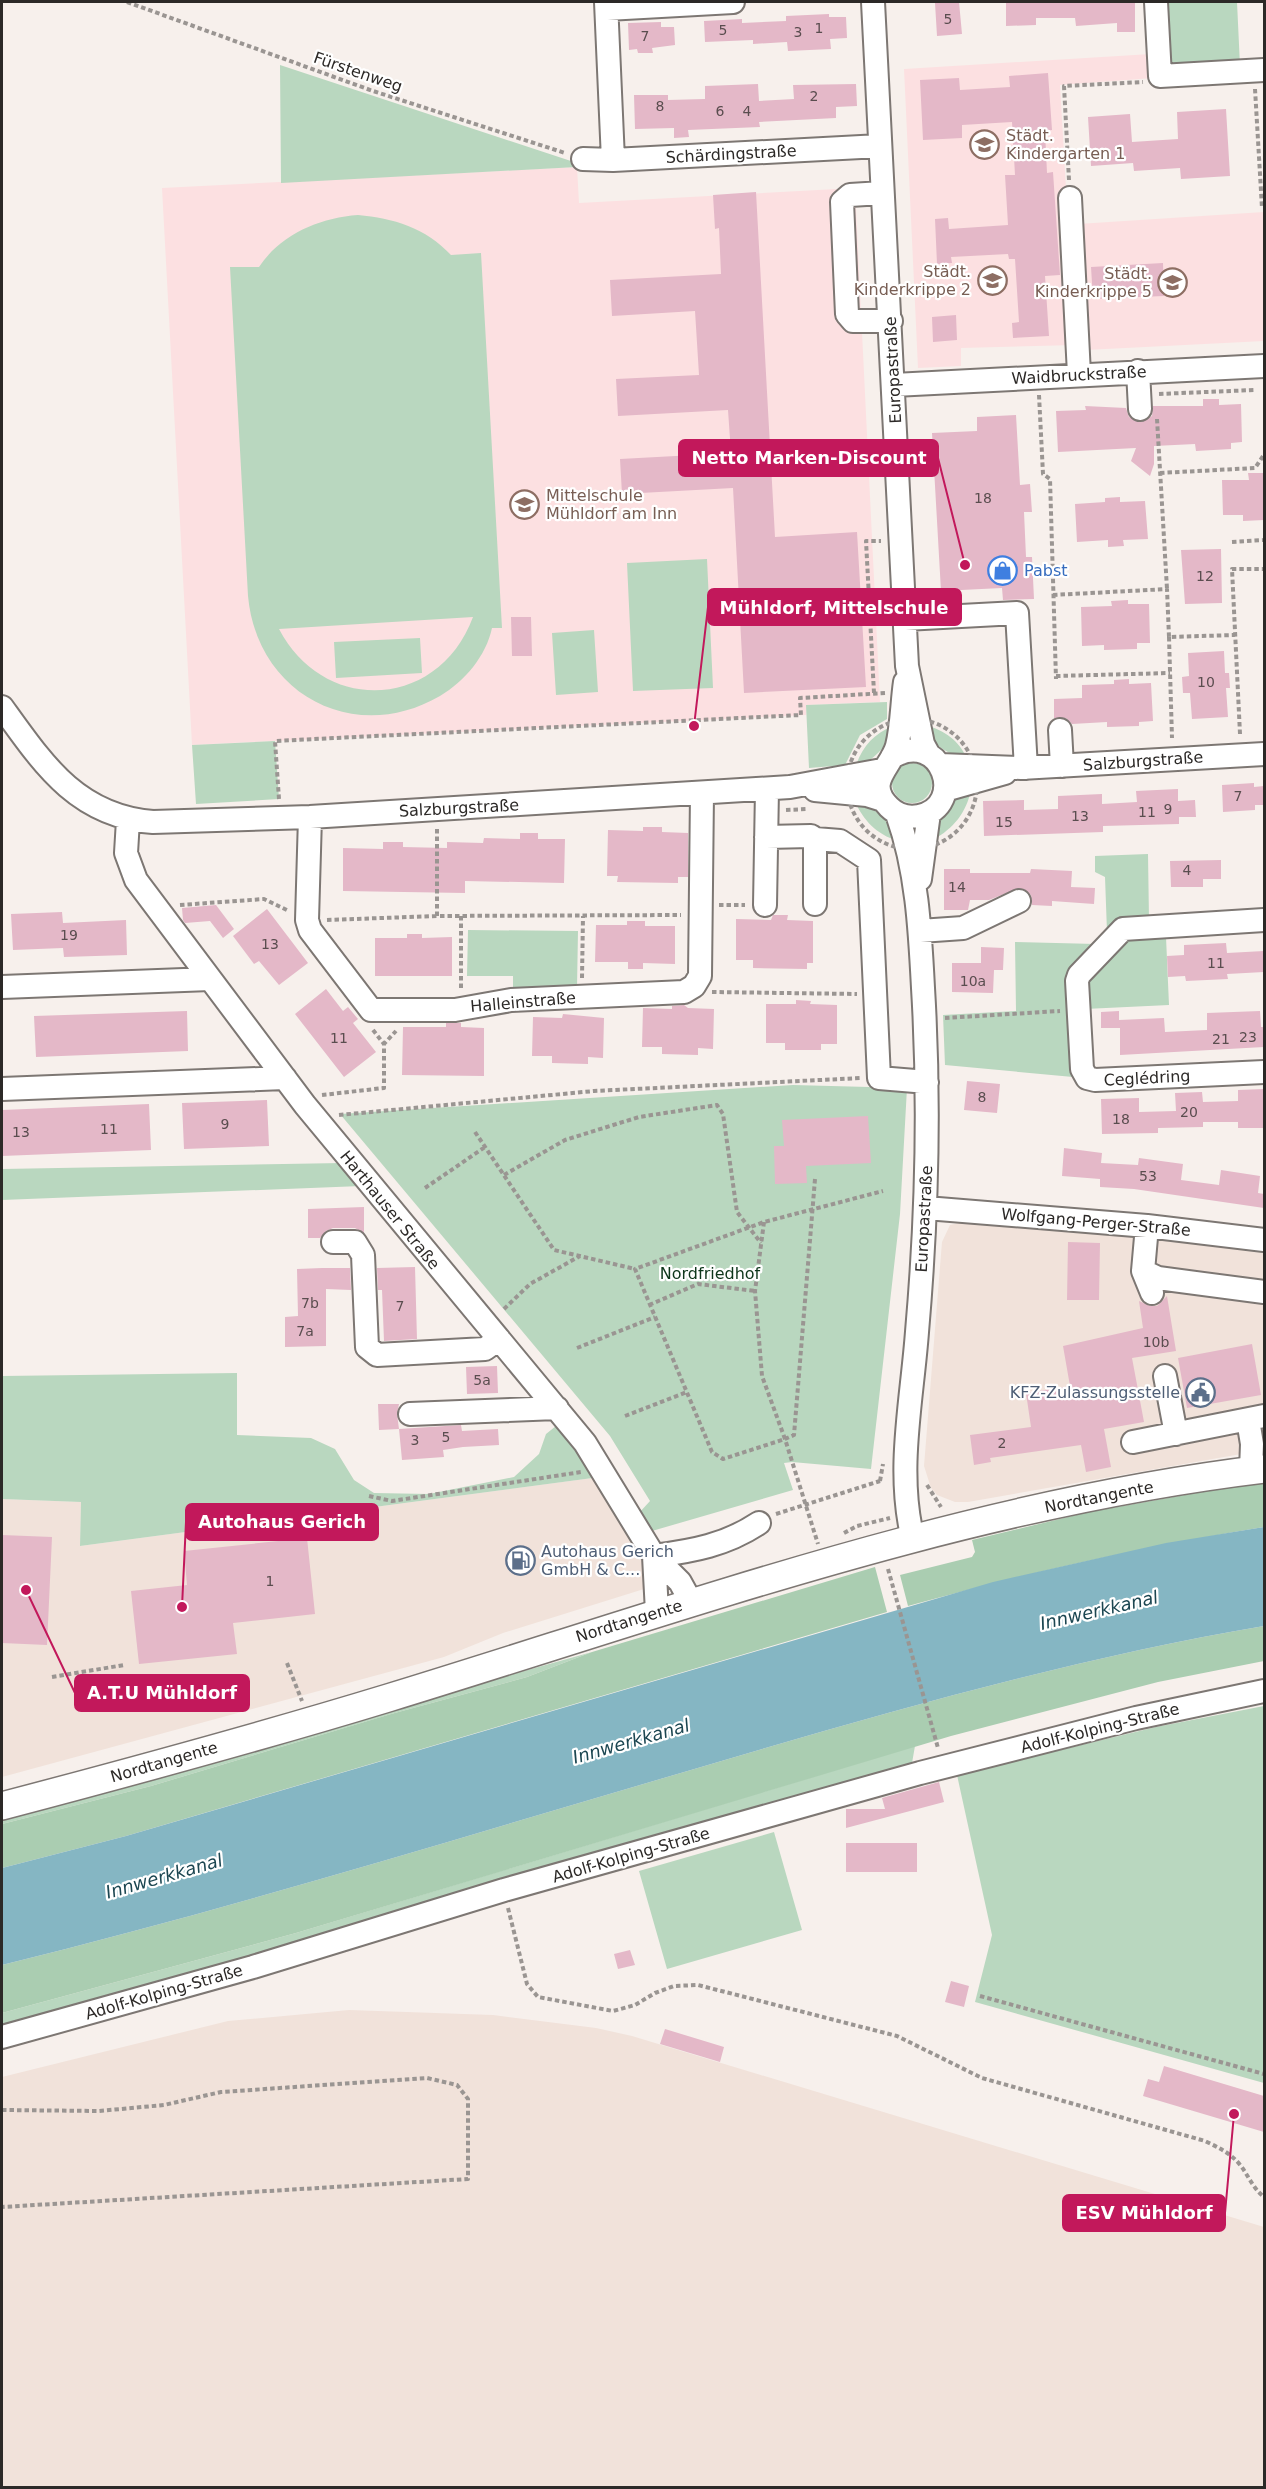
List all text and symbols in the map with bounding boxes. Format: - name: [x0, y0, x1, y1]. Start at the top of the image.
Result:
- house number: 5: [944, 11, 952, 27]
- house number: 1: [815, 20, 823, 36]
- house number: 5: [719, 22, 727, 38]
- house number: 3: [794, 24, 802, 40]
- house number: 7: [641, 28, 649, 44]
- street label: Fürstenweg: [311, 48, 405, 96]
- house number: 2: [810, 88, 818, 104]
- house number: 8: [656, 98, 664, 114]
- house number: 6: [716, 103, 725, 119]
- house number: 4: [743, 103, 752, 119]
- place label: Städt. Kindergarten 1: [1006, 126, 1125, 163]
- school or university icon: Städt. Kindergarten 1: [969, 128, 1001, 160]
- street label: Schärdingstraße: [665, 141, 797, 167]
- place label: Städt. Kinderkrippe 2: [854, 262, 971, 299]
- school or university icon: Städt. Kinderkrippe 2: [976, 264, 1008, 296]
- place label: Städt. Kinderkrippe 5: [1035, 264, 1152, 301]
- school or university icon: Städt. Kinderkrippe 5: [1157, 266, 1189, 298]
- street label: Europastraße: [881, 316, 905, 424]
- street label: Waidbruckstraße: [1011, 362, 1147, 388]
- callout: Netto Marken-Discount: [679, 440, 938, 476]
- text: Netto Marken-Discount: [691, 447, 927, 468]
- place label: Mittelschule Mühldorf am Inn: [546, 486, 677, 523]
- school or university icon: Mittelschule Mühldorf am Inn: [509, 488, 541, 520]
- house number: 18: [974, 490, 992, 506]
- shop icon: Pabst: [987, 554, 1019, 586]
- place label: Pabst: [1024, 561, 1068, 580]
- house number: 12: [1196, 568, 1214, 584]
- callout: Mühldorf, Mittelschule: [708, 589, 961, 625]
- text: Mühldorf, Mittelschule: [720, 597, 948, 618]
- house number: 10: [1197, 674, 1215, 690]
- street label: Salzburgstraße: [1082, 747, 1204, 775]
- house number: 7: [1234, 788, 1242, 804]
- street label: Salzburgstraße: [398, 795, 520, 821]
- house number: 9: [1164, 801, 1172, 817]
- house number: 11: [1138, 804, 1156, 820]
- house number: 13: [1071, 808, 1089, 824]
- house number: 15: [995, 814, 1013, 830]
- house number: 4: [1183, 862, 1192, 878]
- house number: 14: [948, 879, 966, 895]
- house number: 19: [60, 927, 78, 943]
- house number: 13: [261, 936, 279, 952]
- house number: 11: [1207, 955, 1225, 971]
- house number: 10a: [960, 973, 986, 989]
- street label: Halleinstraße: [469, 988, 577, 1016]
- house number: 23: [1239, 1029, 1257, 1045]
- house number: 11: [330, 1030, 348, 1046]
- house number: 21: [1212, 1031, 1230, 1047]
- street label: Ceglédring: [1103, 1066, 1191, 1090]
- house number: 8: [978, 1089, 986, 1105]
- house number: 20: [1180, 1104, 1198, 1120]
- house number: 18: [1112, 1111, 1130, 1127]
- house number: 9: [221, 1116, 229, 1132]
- house number: 11: [100, 1121, 118, 1137]
- house number: 13: [12, 1124, 30, 1140]
- street label: Harthauser Straße: [336, 1147, 444, 1273]
- street label: Europastraße: [912, 1165, 936, 1273]
- house number: 53: [1139, 1168, 1157, 1184]
- street label: Wolfgang-Perger-Straße: [1001, 1204, 1191, 1240]
- park label: Nordfriedhof: [660, 1264, 761, 1283]
- house number: 7b: [301, 1295, 319, 1311]
- house number: 7: [396, 1298, 404, 1314]
- house number: 7a: [296, 1323, 314, 1339]
- house number: 10b: [1143, 1334, 1169, 1350]
- house number: 5a: [473, 1372, 491, 1388]
- public building icon: KFZ-Zulassungsstelle: [1185, 1376, 1217, 1408]
- place label: KFZ-Zulassungsstelle: [1010, 1383, 1180, 1402]
- house number: 5: [442, 1429, 450, 1445]
- house number: 3: [411, 1432, 419, 1448]
- house number: 2: [998, 1435, 1006, 1451]
- street label: Nordtangente: [1043, 1477, 1155, 1517]
- callout: Autohaus Gerich: [186, 1504, 378, 1540]
- text: Autohaus Gerich: [198, 1511, 366, 1532]
- place label: Autohaus Gerich GmbH & C...: [541, 1542, 674, 1579]
- fuel station icon: Autohaus Gerich GmbH & C...: [504, 1544, 536, 1576]
- house number: 1: [266, 1573, 274, 1589]
- water label: Innwerkkanal: [1038, 1586, 1160, 1634]
- street label: Nordtangente: [573, 1596, 685, 1646]
- callout: A.T.U Mühldorf: [75, 1675, 249, 1711]
- text: A.T.U Mühldorf: [87, 1682, 237, 1703]
- street label: Adolf-Kolping-Straße: [1019, 1699, 1181, 1757]
- water label: Innwerkkanal: [570, 1714, 692, 1768]
- street label: Nordtangente: [108, 1738, 220, 1786]
- street label: Adolf-Kolping-Straße: [550, 1823, 712, 1887]
- water label: Innwerkkanal: [103, 1849, 225, 1903]
- street label: Adolf-Kolping-Straße: [83, 1960, 245, 2024]
- callout: ESV Mühldorf: [1063, 2195, 1225, 2231]
- text: ESV Mühldorf: [1075, 2202, 1213, 2223]

